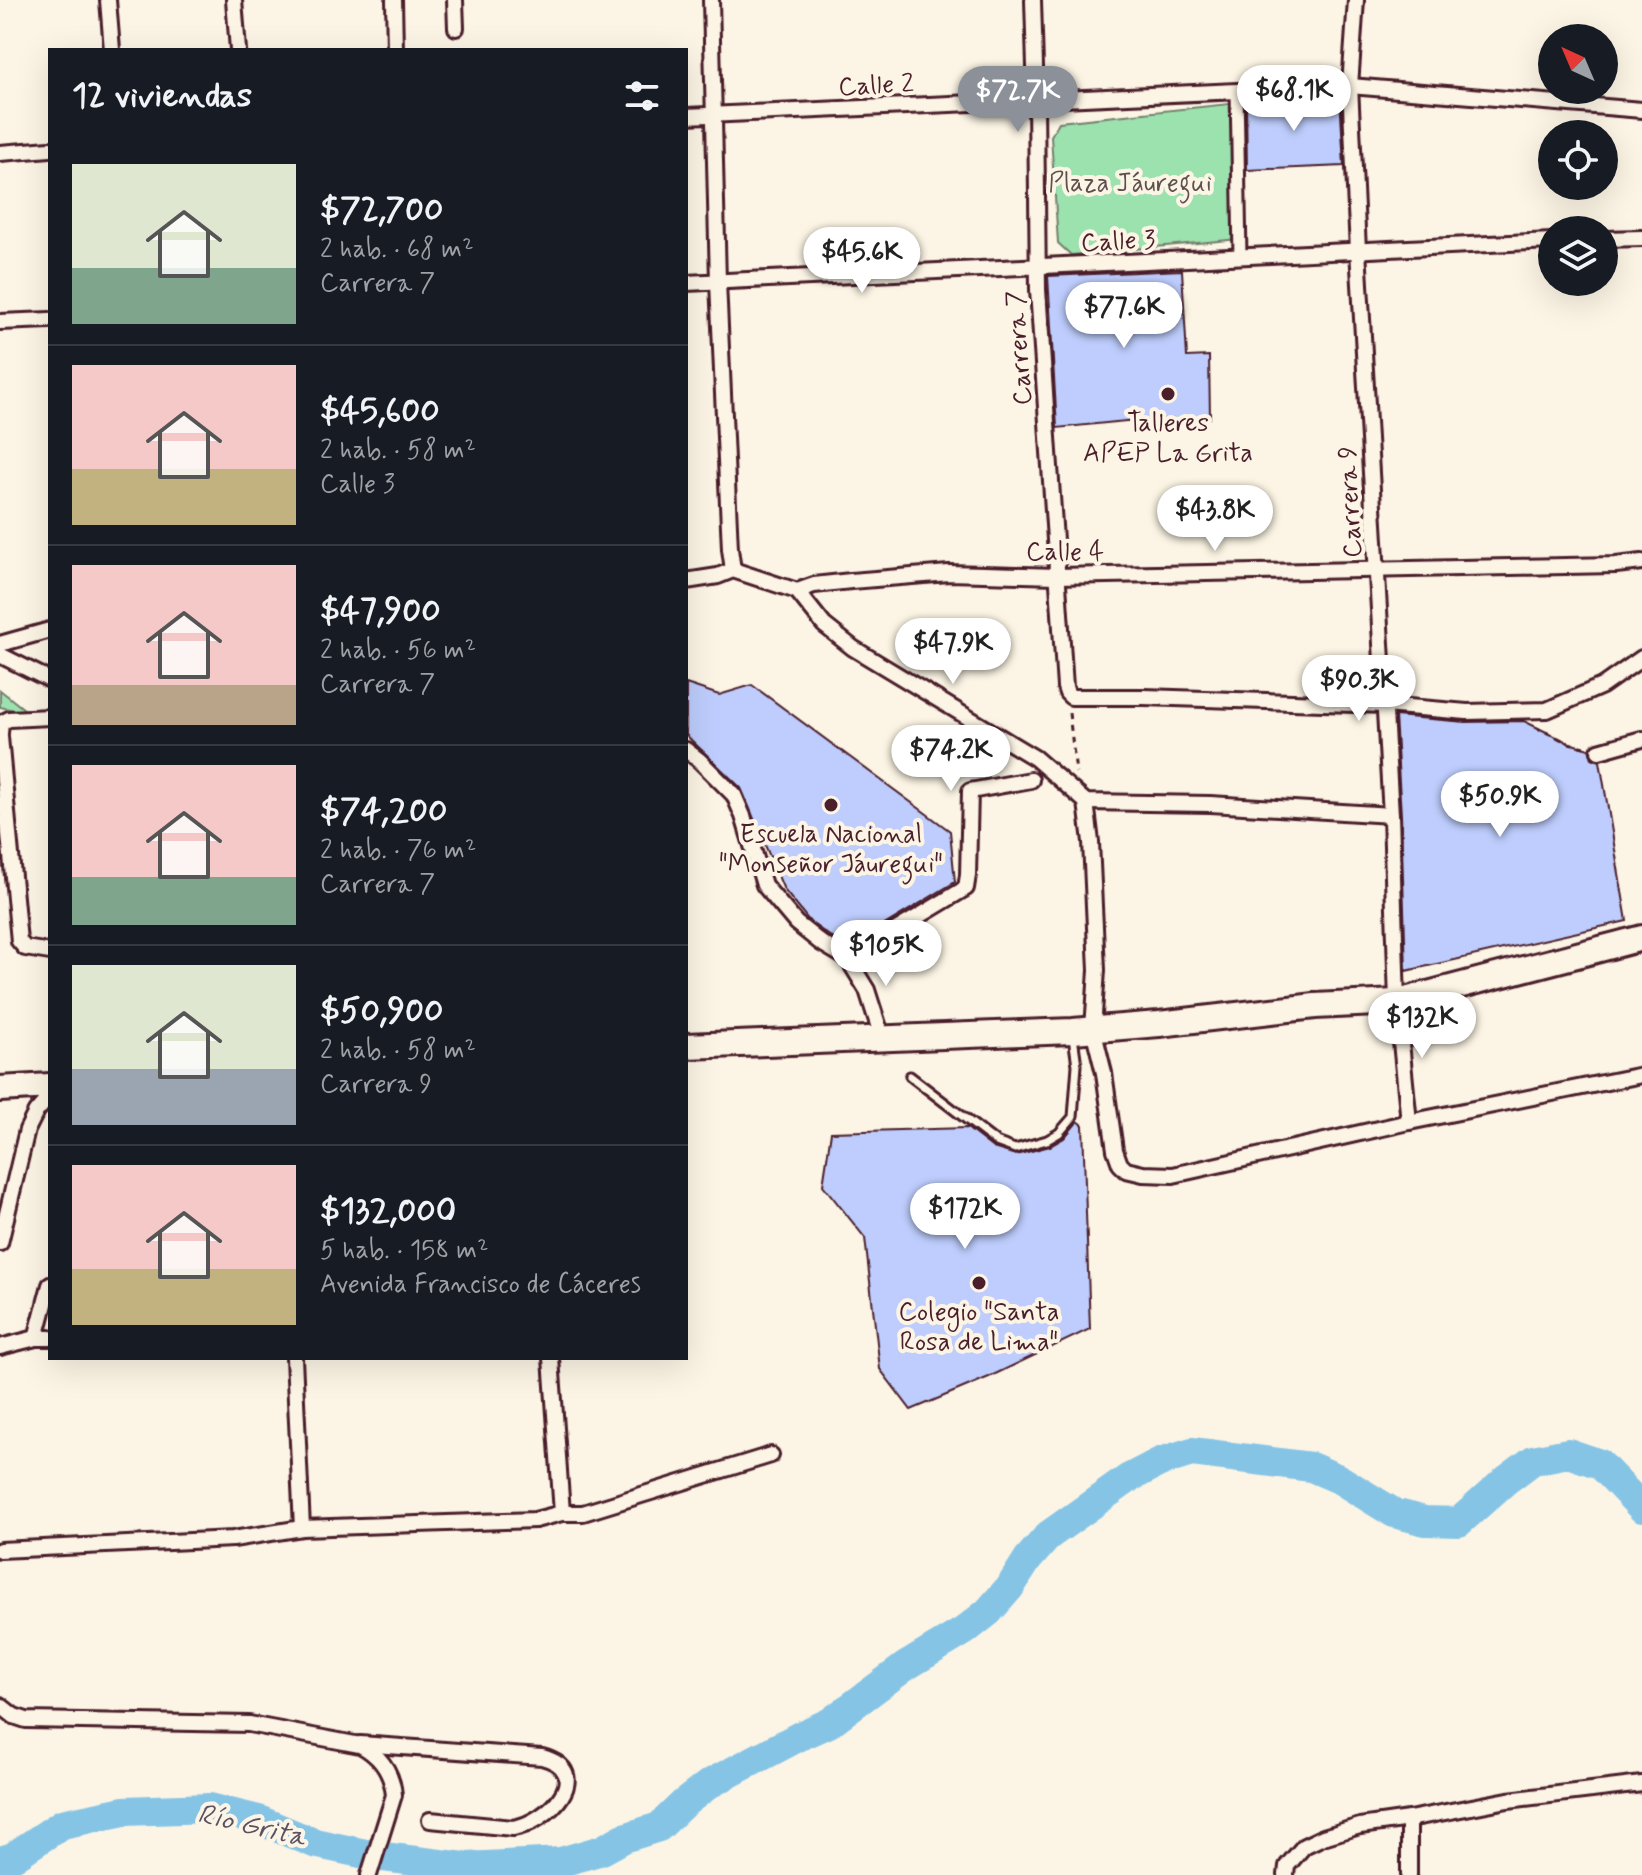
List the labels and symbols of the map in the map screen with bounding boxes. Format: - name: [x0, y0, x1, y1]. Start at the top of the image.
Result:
- north arrow: [1538, 24, 1618, 104]
- pin: $68.1K: [1229, 65, 1359, 133]
- pin: $72.7K: [953, 66, 1083, 134]
- street label: Calle 2: [837, 67, 915, 105]
- park label: Plaza Jáuregui: [1048, 167, 1212, 204]
- street label: Calle 3: [1080, 223, 1157, 261]
- pin: $45.6K: [797, 227, 927, 295]
- pin: $77.6K: [1059, 282, 1189, 350]
- street label: Carrera 7: [999, 289, 1041, 406]
- marker: Talleres APEP La Grita: [1159, 385, 1177, 403]
- place label: Talleres APEP La Grita: [1083, 407, 1253, 471]
- street label: Carrera 9: [1331, 445, 1371, 559]
- pin: $43.8K: [1150, 485, 1280, 553]
- street label: Calle 4: [1026, 536, 1104, 570]
- pin: $47.9K: [888, 618, 1018, 686]
- pin: $90.3K: [1294, 655, 1424, 723]
- pin: $74.2K: [886, 725, 1016, 793]
- pin: $50.9K: [1435, 771, 1565, 839]
- marker: Escuela Nacional "Monseñor Jáuregui": [822, 796, 840, 814]
- place label: Escuela Nacional "Monseñor Jáuregui": [719, 818, 943, 885]
- pin: $105K: [830, 920, 942, 988]
- pin: $132K: [1366, 992, 1478, 1060]
- pin: $172K: [909, 1183, 1021, 1251]
- marker: Colegio "Santa Rosa de Lima": [970, 1274, 988, 1292]
- place label: Colegio "Santa Rosa de Lima": [898, 1296, 1060, 1360]
- water label: Río Grita: [194, 1796, 310, 1857]

